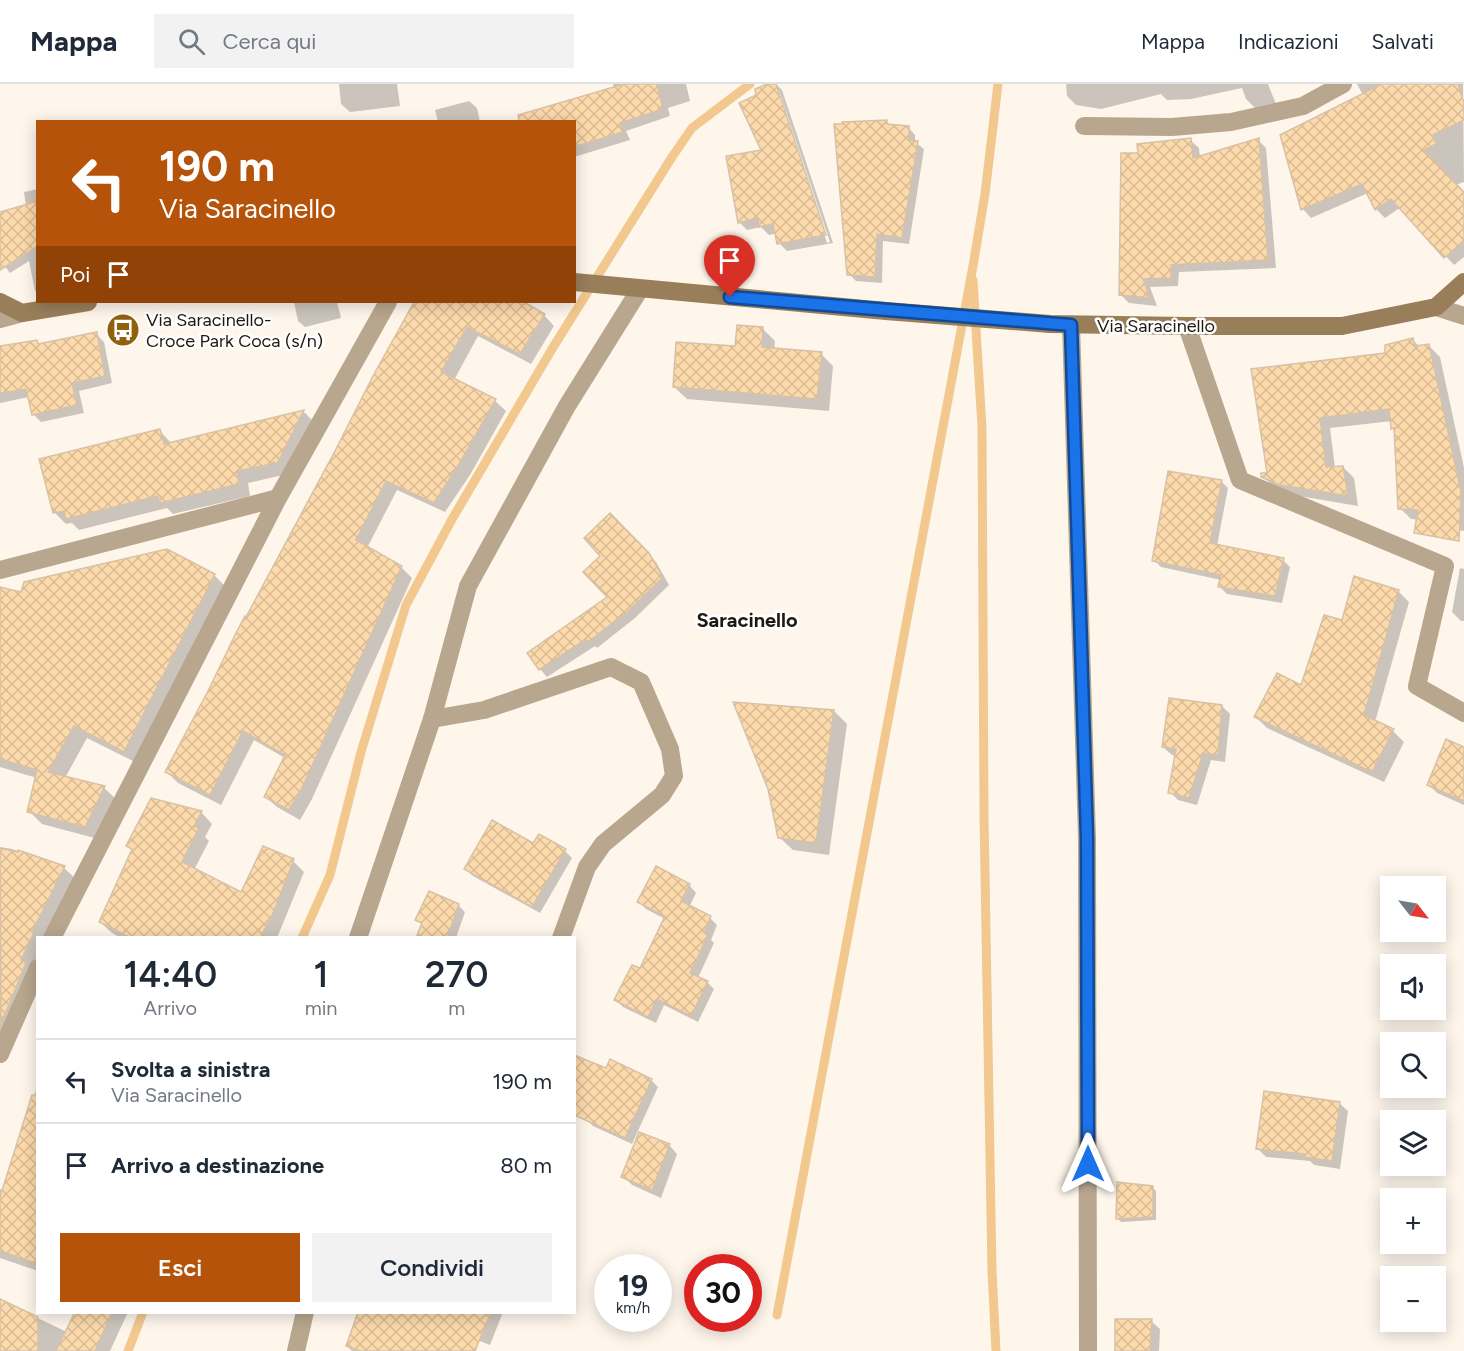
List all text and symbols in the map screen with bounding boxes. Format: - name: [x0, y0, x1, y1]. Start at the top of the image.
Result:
- search box: [154, 14, 574, 68]
- text: Mappa: [30, 24, 118, 58]
- icon: search: [175, 25, 208, 58]
- text: Cerca qui: [223, 28, 316, 55]
- text: Mappa: [1141, 29, 1205, 54]
- text: Indicazioni: [1238, 29, 1339, 54]
- text: Salvati: [1372, 29, 1434, 54]
- text: 190 m: [159, 141, 275, 192]
- icon: left: [60, 144, 138, 222]
- text: Via Saracinello: [159, 192, 336, 225]
- pin: [704, 235, 755, 297]
- icon: arrive: [713, 244, 746, 277]
- icon: arrive: [102, 258, 135, 291]
- text: Poi: [60, 261, 90, 288]
- place label: Via Saracinello- Croce Park Coca (s/n): [146, 309, 323, 352]
- bus stop icon: Via Saracinello- Croce Park Coca (s/n): [105, 312, 141, 348]
- street label: Via Saracinello: [1097, 315, 1215, 337]
- district label: Saracinello: [696, 608, 798, 632]
- north arrow: [1380, 876, 1446, 942]
- map controls: [1380, 876, 1446, 1332]
- text: 14:40: [123, 953, 217, 996]
- text: 1: [314, 953, 329, 996]
- text: 270: [425, 953, 488, 996]
- button: sound: [1380, 954, 1446, 1020]
- text: Arrivo: [144, 996, 197, 1020]
- text: min: [305, 996, 337, 1020]
- text: m: [448, 996, 465, 1020]
- button: search: [1380, 1032, 1446, 1098]
- text: Svolta a sinistra: [111, 1056, 270, 1083]
- icon: left: [60, 1065, 93, 1098]
- text: 190 m: [492, 1068, 552, 1095]
- text: Via Saracinello: [111, 1083, 242, 1107]
- button: layers: [1380, 1110, 1446, 1176]
- position arrow: [1056, 1132, 1120, 1196]
- icon: arrive: [60, 1149, 93, 1182]
- text: Arrivo a destinazione: [111, 1152, 324, 1179]
- text: 80 m: [500, 1152, 552, 1179]
- button: +: [1380, 1188, 1446, 1254]
- button: Esci: [60, 1233, 300, 1302]
- button: Condividi: [312, 1233, 552, 1302]
- speed limit sign: 30: [684, 1254, 762, 1332]
- button: −: [1380, 1266, 1446, 1332]
- text: 19: [618, 1267, 648, 1304]
- text: km/h: [616, 1299, 650, 1317]

